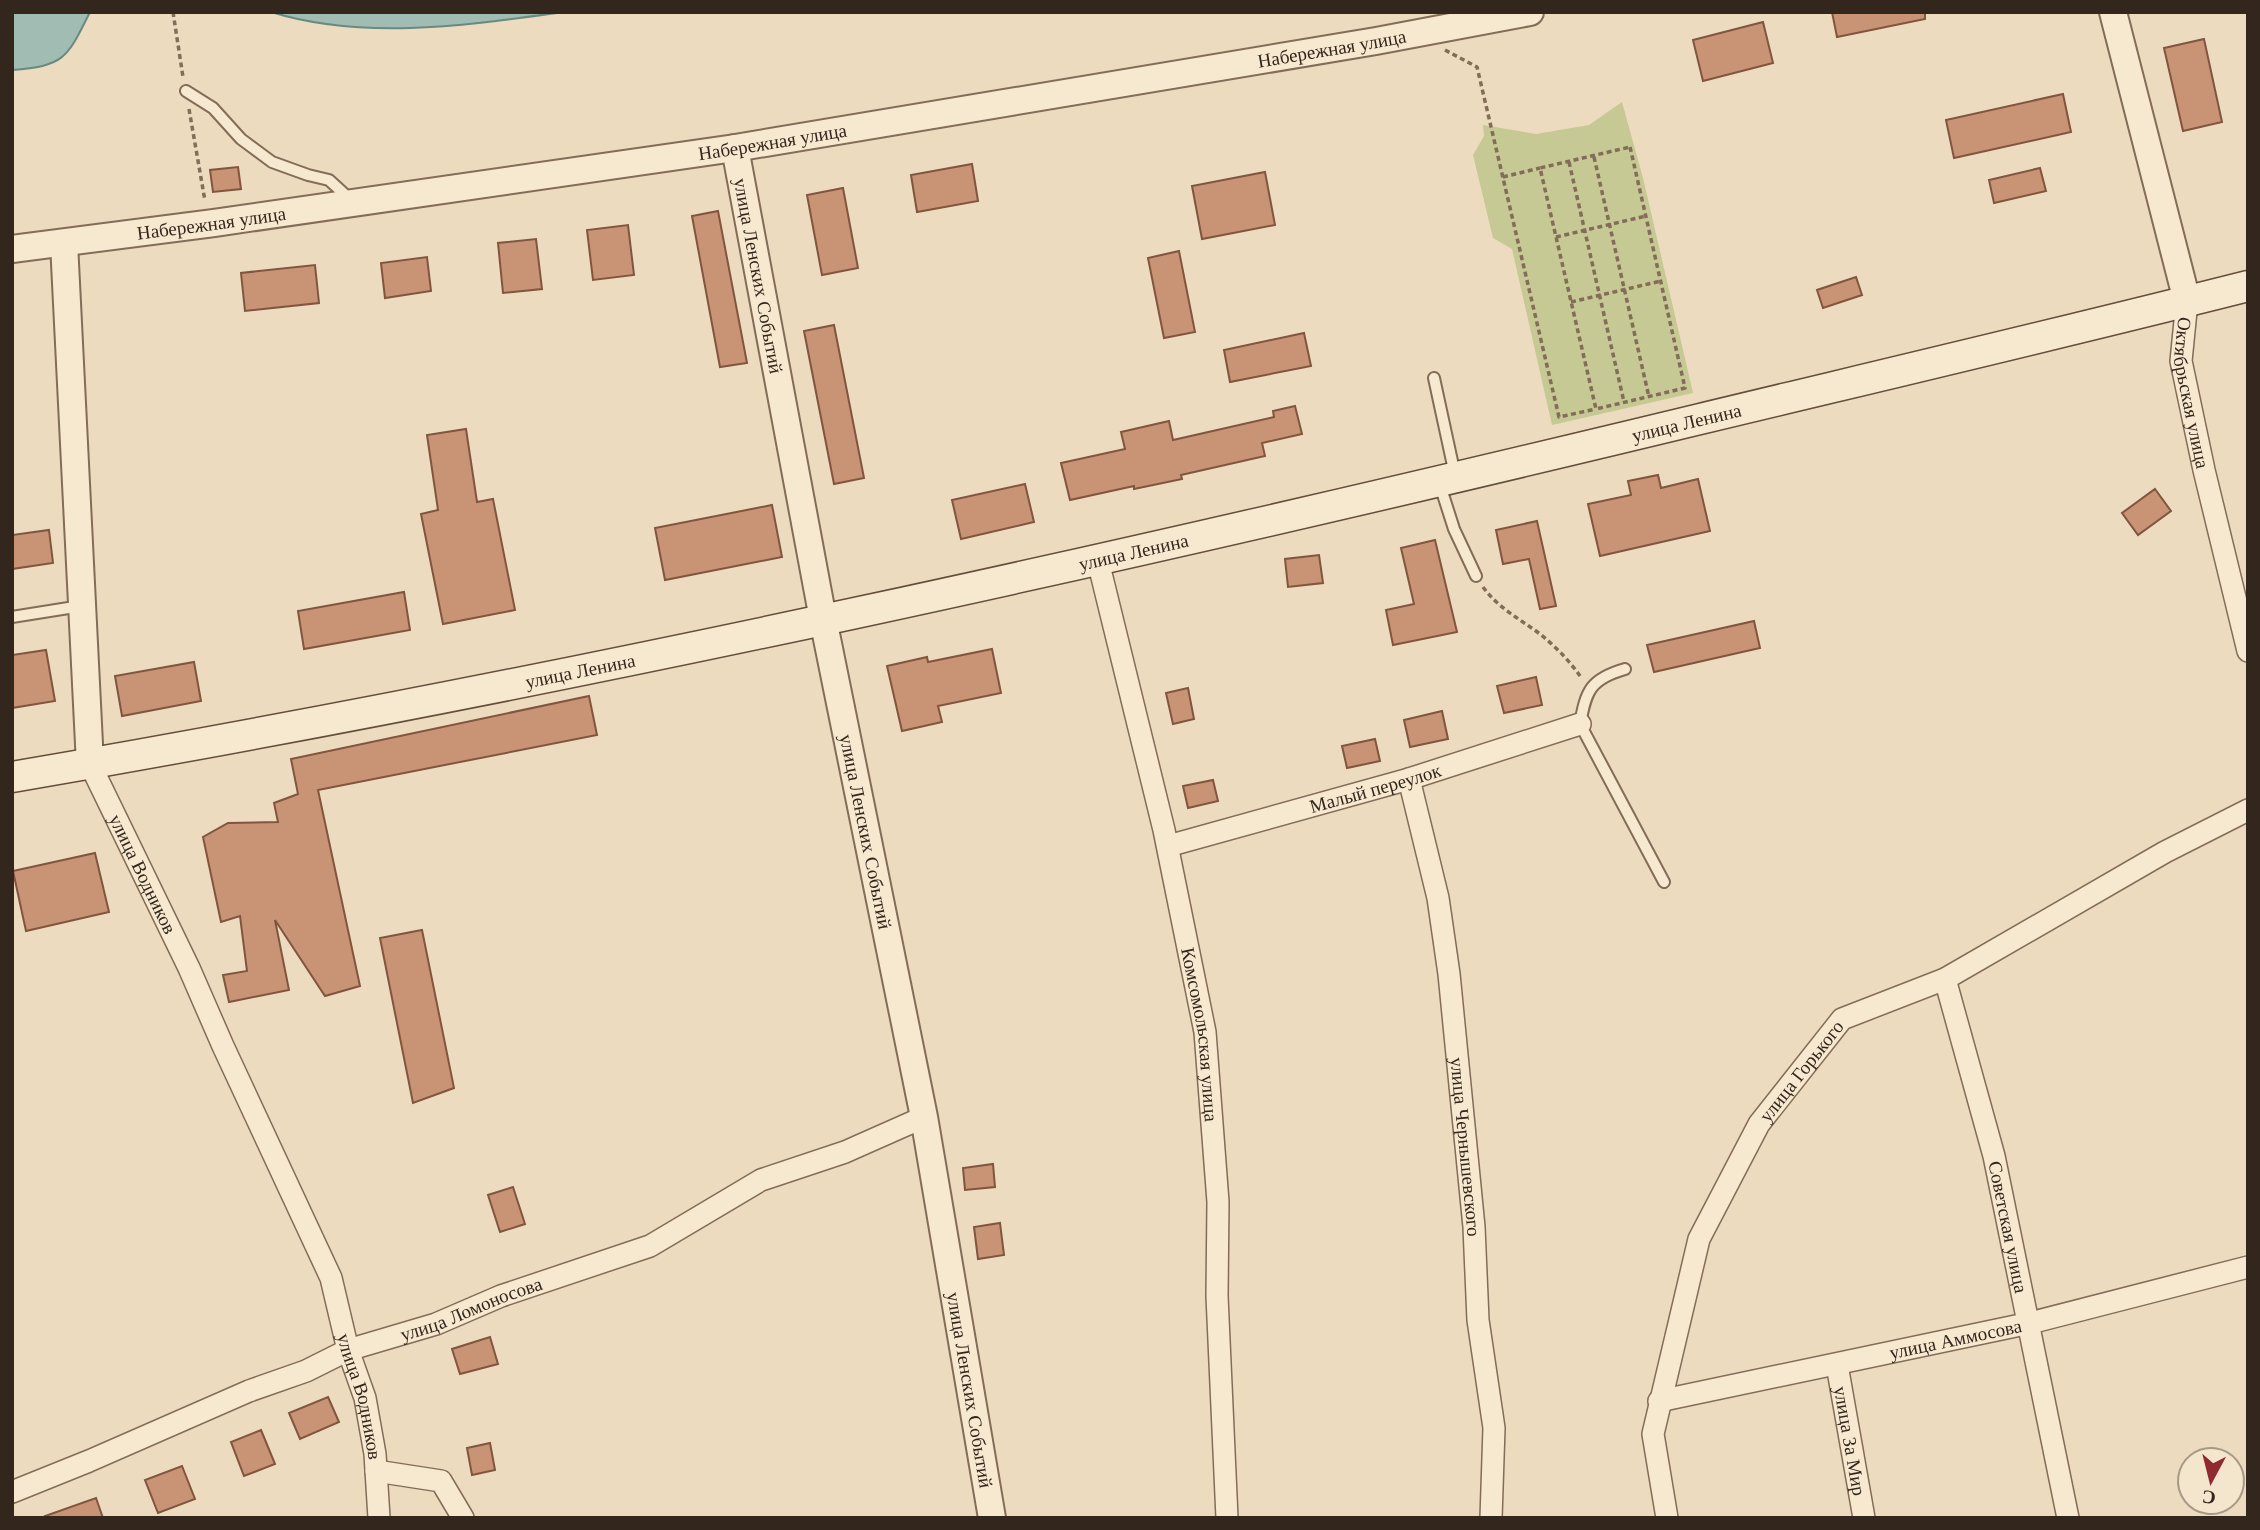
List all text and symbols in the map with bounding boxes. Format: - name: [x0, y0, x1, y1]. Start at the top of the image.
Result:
- street label: Набережная улица: [1256, 25, 1408, 71]
- street label: Набережная улица: [697, 119, 849, 164]
- street label: улица Ленских Событий: [730, 176, 787, 375]
- street label: Набережная улица: [136, 202, 288, 243]
- street label: Октябрьская улица: [2170, 316, 2214, 471]
- street label: улица Ленина: [1630, 399, 1744, 446]
- street label: улица Ленина: [1077, 529, 1191, 574]
- street label: улица Ленина: [523, 649, 638, 692]
- street label: улица Ленских Событий: [836, 732, 896, 931]
- street label: Малый переулок: [1307, 759, 1444, 817]
- street label: улица Водников: [105, 811, 181, 937]
- street label: Комсомольская улица: [1178, 945, 1222, 1123]
- street label: улица Горького: [1755, 1016, 1847, 1126]
- street label: улица Чернышевского: [1447, 1056, 1485, 1237]
- street label: Советская улица: [1985, 1159, 2032, 1295]
- street label: улица Ломоносова: [398, 1272, 545, 1344]
- street label: улица Ленских Событий: [943, 1290, 997, 1489]
- street label: улица Аммосова: [1888, 1314, 2024, 1363]
- street label: улица Водников: [334, 1331, 386, 1460]
- street label: улица За Мир: [1830, 1384, 1870, 1497]
- north arrow: [2176, 1446, 2246, 1516]
- text: С: [2201, 1486, 2217, 1509]

